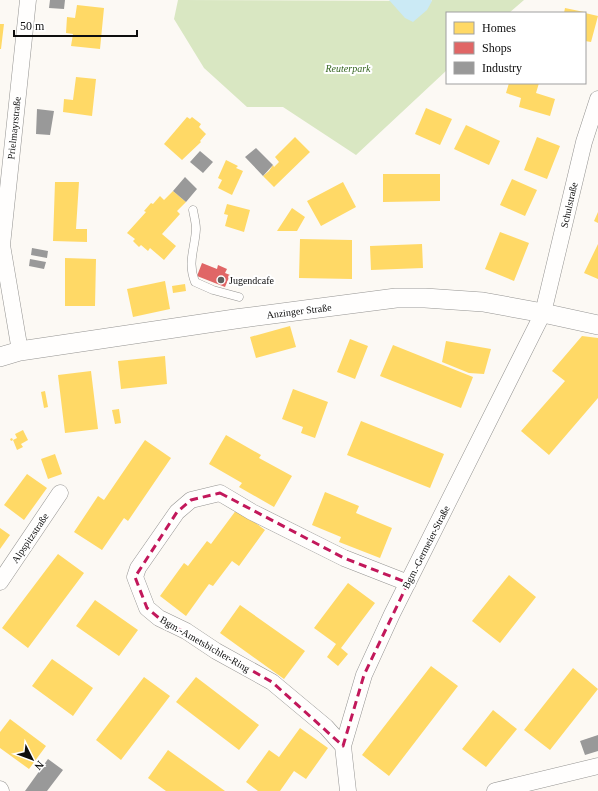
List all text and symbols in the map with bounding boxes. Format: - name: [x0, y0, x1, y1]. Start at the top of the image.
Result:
- scale bar: [14, 12, 137, 38]
- legend: [446, 12, 586, 84]
- text: 50 m: [20, 19, 45, 33]
- text: Homes: [482, 21, 516, 35]
- text: Shops: [482, 41, 512, 55]
- text: Industry: [482, 61, 522, 75]
- park label: Reuterpark: [325, 63, 371, 74]
- street label: Prielmayrstraße: [5, 95, 23, 160]
- street label: Schulstraße: [558, 180, 580, 229]
- marker: Jugendcafe: [216, 275, 226, 285]
- place label: Jugendcafe: [229, 275, 275, 286]
- street label: Anzinger Straße: [266, 301, 333, 320]
- street label: Bgm.-Germeier-Straße: [400, 503, 452, 590]
- street label: Alpspitzstraße: [9, 511, 51, 565]
- street label: Bgm.-Ametsbichler-Ring: [158, 614, 252, 674]
- north arrow: [12, 739, 52, 779]
- text: N: [32, 759, 47, 773]

